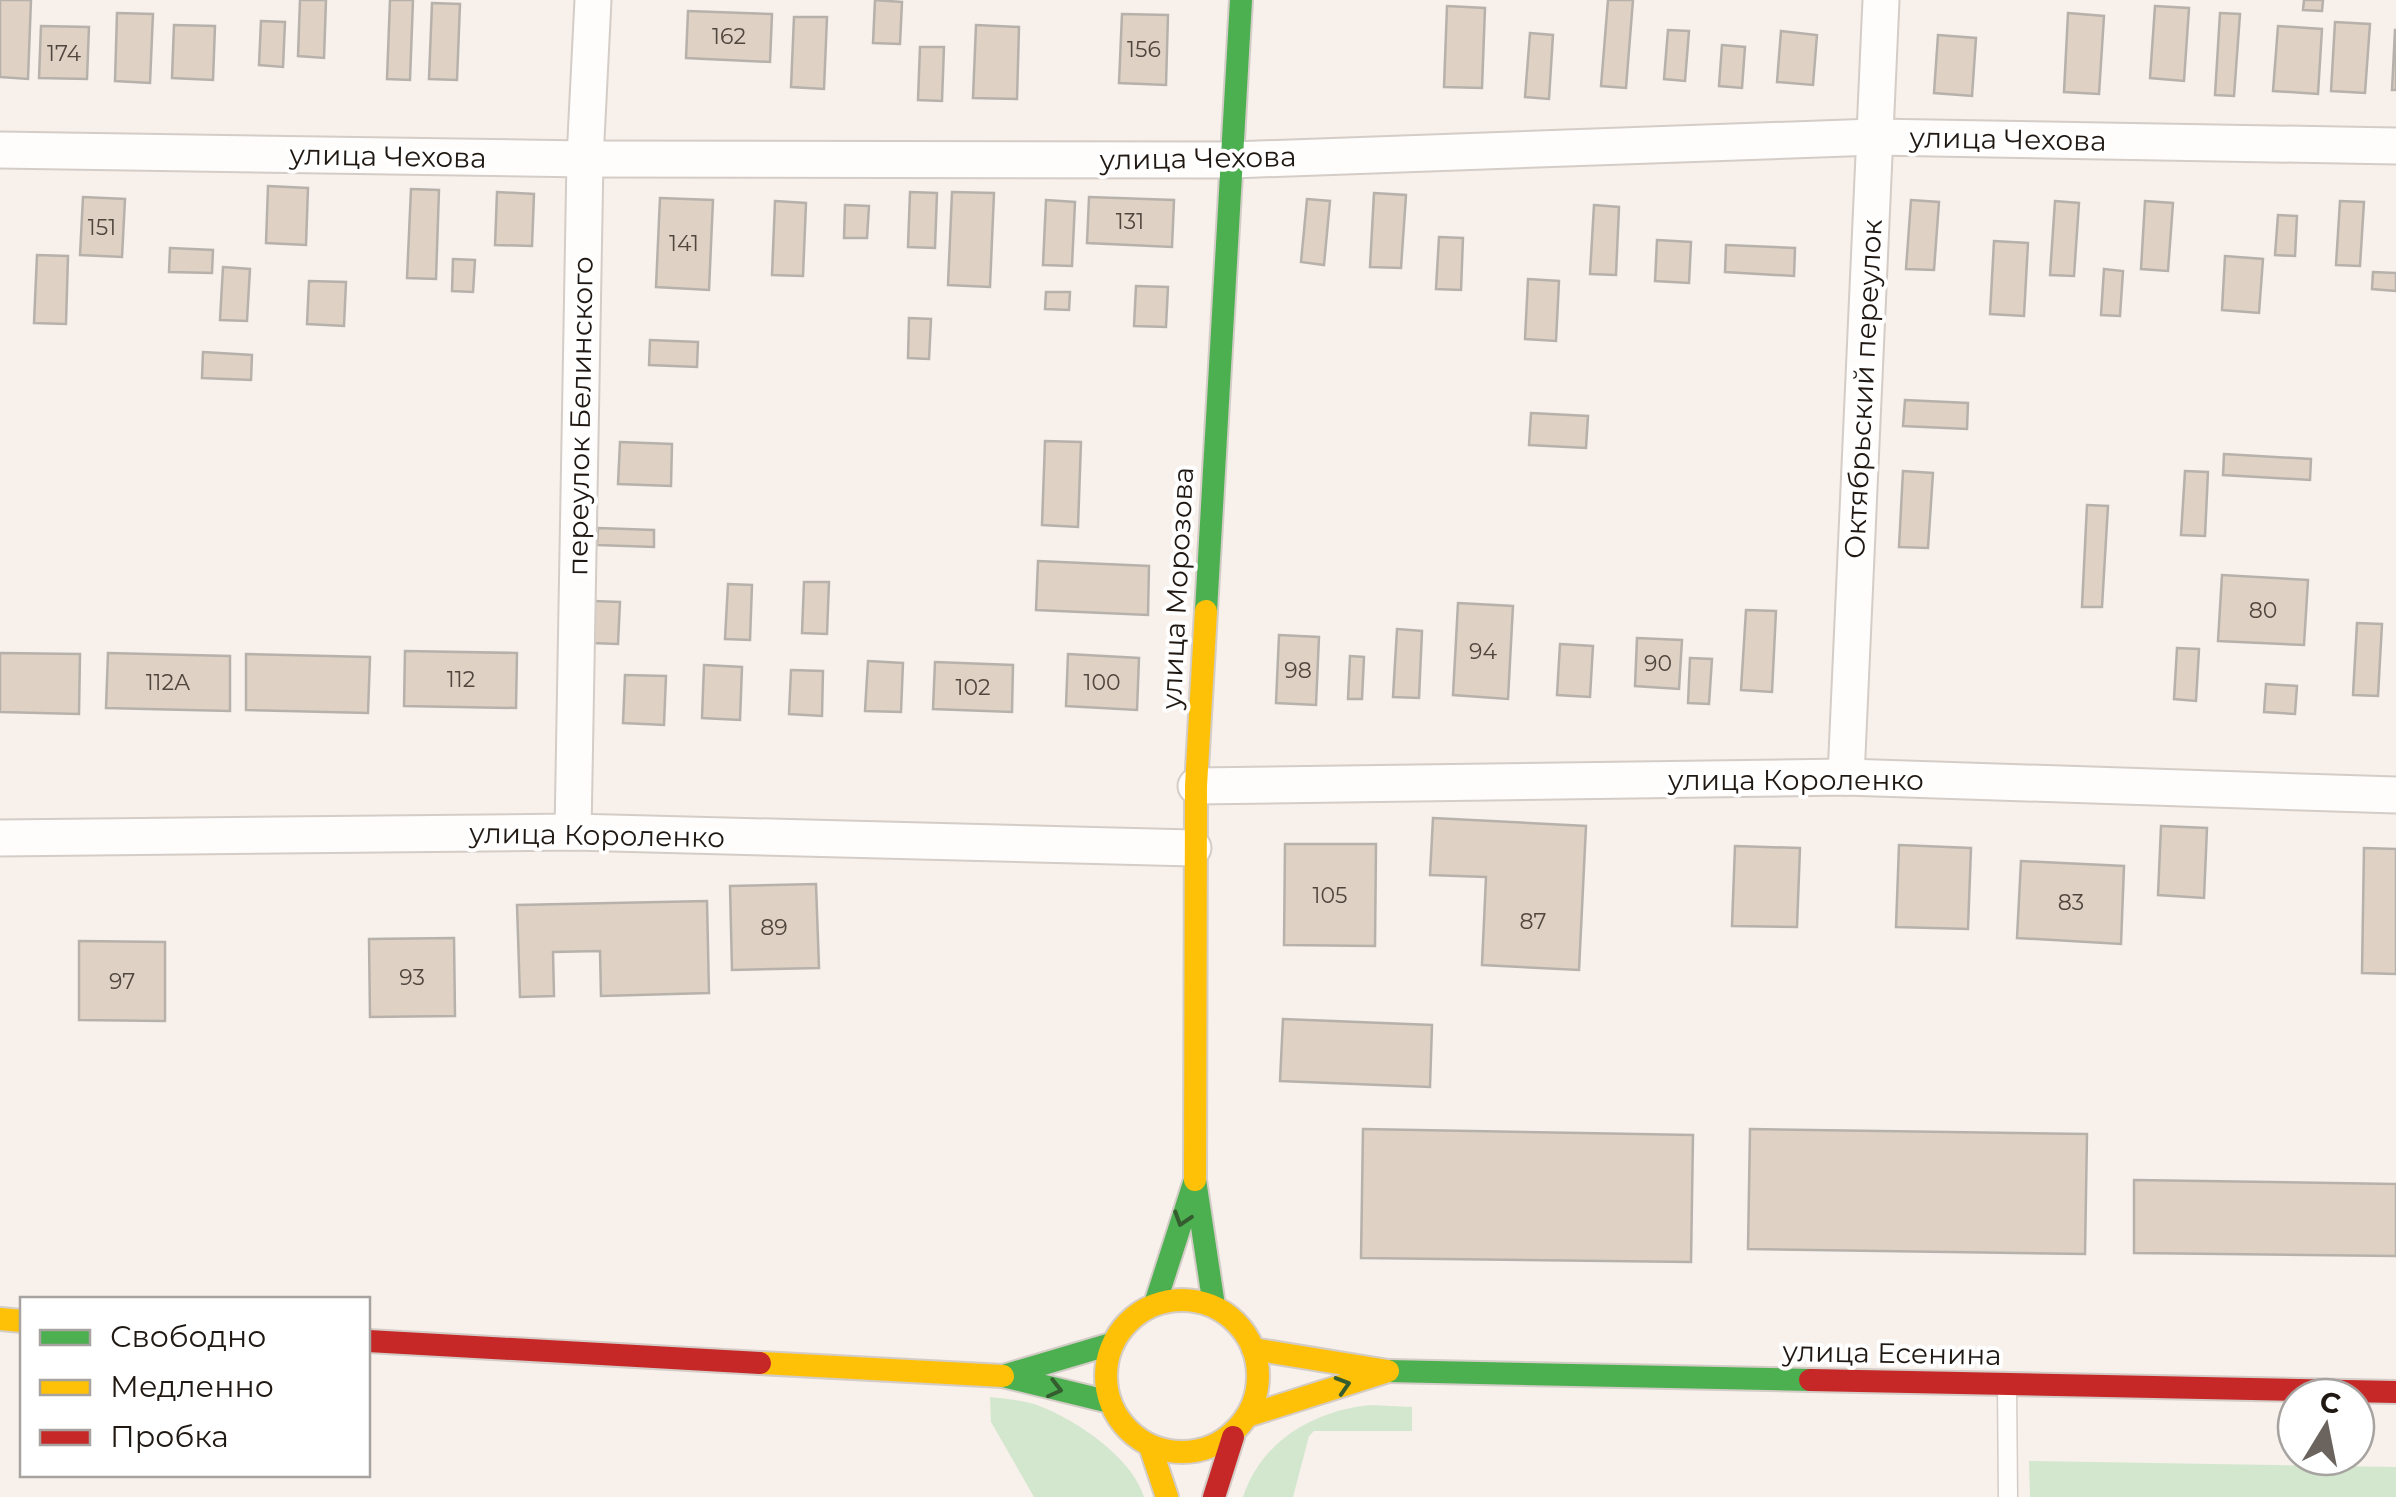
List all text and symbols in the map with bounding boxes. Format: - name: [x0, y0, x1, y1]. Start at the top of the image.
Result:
- house number: 162: [712, 23, 746, 50]
- house number: 156: [1127, 36, 1161, 63]
- house number: 174: [47, 40, 81, 67]
- street label: улица Чехова: [1908, 120, 2107, 158]
- street label: улица Чехова: [288, 137, 487, 175]
- street label: улица Чехова: [1098, 139, 1297, 177]
- house number: 131: [1116, 208, 1144, 235]
- house number: 151: [88, 214, 116, 241]
- street label: Октябрьский переулок: [1837, 218, 1889, 560]
- house number: 141: [669, 230, 699, 257]
- street label: переулок Белинского: [560, 256, 600, 576]
- street label: улица Морозова: [1154, 466, 1200, 711]
- house number: 80: [2249, 597, 2277, 624]
- house number: 94: [1469, 638, 1497, 665]
- house number: 90: [1644, 650, 1672, 677]
- house number: 98: [1284, 657, 1312, 684]
- house number: 112: [447, 666, 475, 693]
- house number: 112А: [146, 669, 191, 696]
- house number: 100: [1083, 669, 1121, 696]
- house number: 102: [955, 674, 991, 701]
- street label: улица Короленко: [1667, 763, 1924, 797]
- street label: улица Короленко: [468, 816, 725, 854]
- house number: 105: [1313, 882, 1347, 909]
- house number: 83: [2058, 889, 2084, 916]
- house number: 87: [1520, 908, 1547, 935]
- house number: 89: [760, 914, 788, 941]
- house number: 93: [399, 964, 425, 991]
- house number: 97: [109, 968, 135, 995]
- one-way arrow: [1174, 1209, 1194, 1226]
- legend: [20, 1297, 370, 1477]
- text: Свободно: [110, 1318, 266, 1355]
- street label: улица Есенина: [1781, 1334, 2002, 1372]
- text: Медленно: [110, 1368, 274, 1405]
- one-way arrow: [1046, 1377, 1063, 1398]
- one-way arrow: [1334, 1377, 1351, 1397]
- north arrow: [2276, 1377, 2376, 1477]
- text: С: [2317, 1384, 2343, 1421]
- text: Пробка: [110, 1418, 229, 1455]

